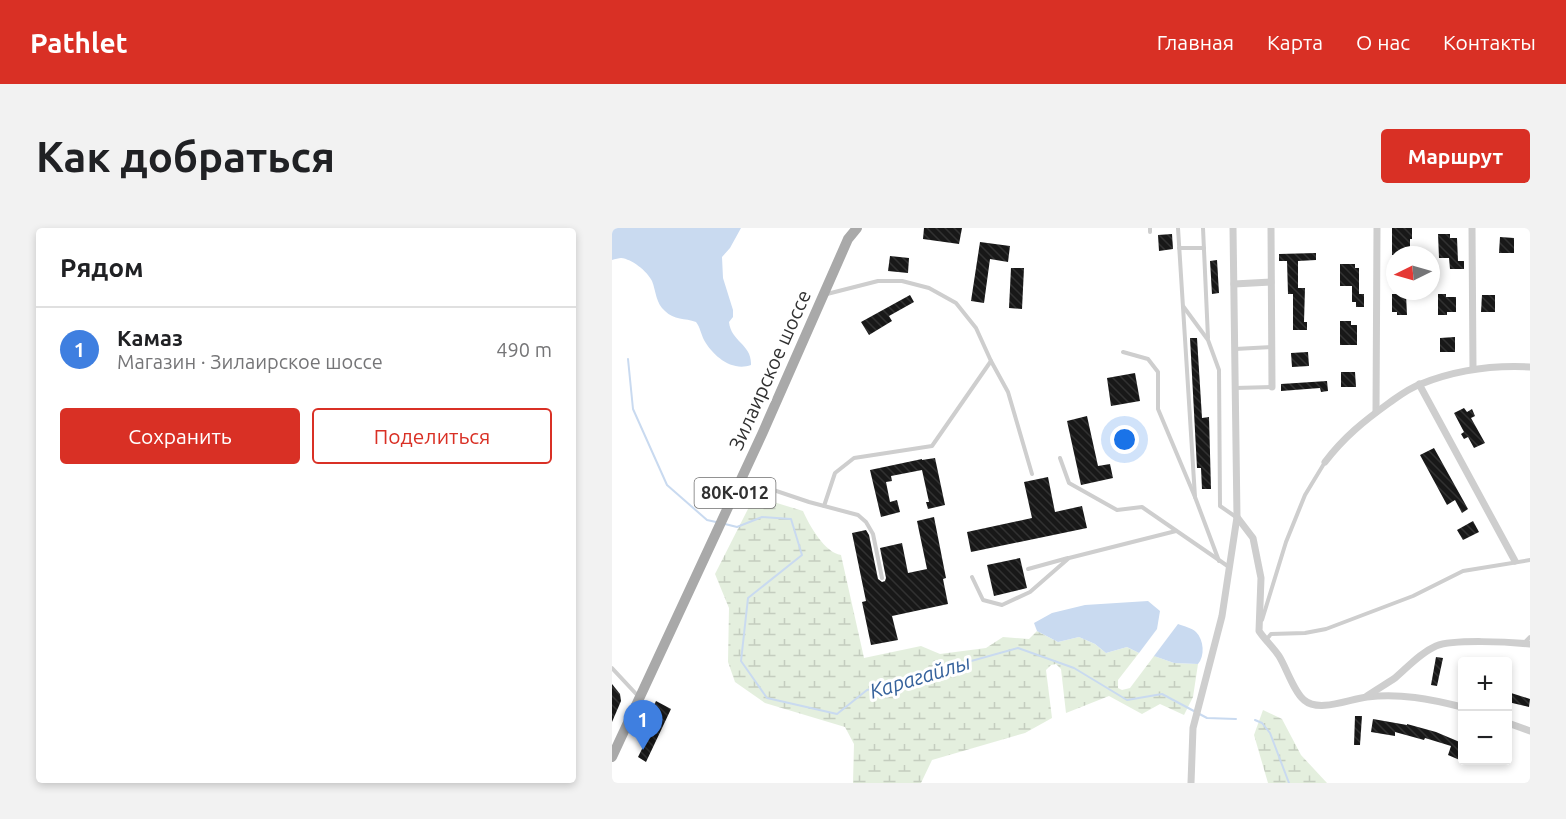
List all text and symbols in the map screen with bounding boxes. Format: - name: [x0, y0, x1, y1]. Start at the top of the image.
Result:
- text: Pathlet: [30, 27, 128, 58]
- text: Главная: [1157, 30, 1234, 54]
- text: Карта: [1267, 30, 1323, 54]
- text: О нас: [1356, 30, 1410, 54]
- text: Контакты: [1443, 30, 1536, 54]
- button: Маршрут: [1381, 129, 1530, 183]
- text: Как добраться: [36, 133, 335, 180]
- north arrow: [1386, 246, 1440, 300]
- text: Рядом: [60, 253, 144, 282]
- street label: Зилаирское шоссе: [724, 286, 815, 453]
- text: Камаз: [117, 325, 183, 350]
- text: 1: [74, 338, 85, 361]
- text: 490 m: [496, 338, 552, 361]
- text: Магазин · Зилаирское шоссе: [117, 350, 383, 373]
- button: Сохранить: [60, 408, 300, 464]
- button: Поделиться: [312, 408, 552, 464]
- your location: [1110, 425, 1139, 454]
- road number: 80К-012: [694, 478, 776, 508]
- water label: Карагайлы: [866, 649, 974, 703]
- map controls: [1458, 657, 1512, 765]
- button: +: [1458, 657, 1512, 711]
- pin: 1: [624, 700, 663, 750]
- button: −: [1458, 711, 1512, 765]

